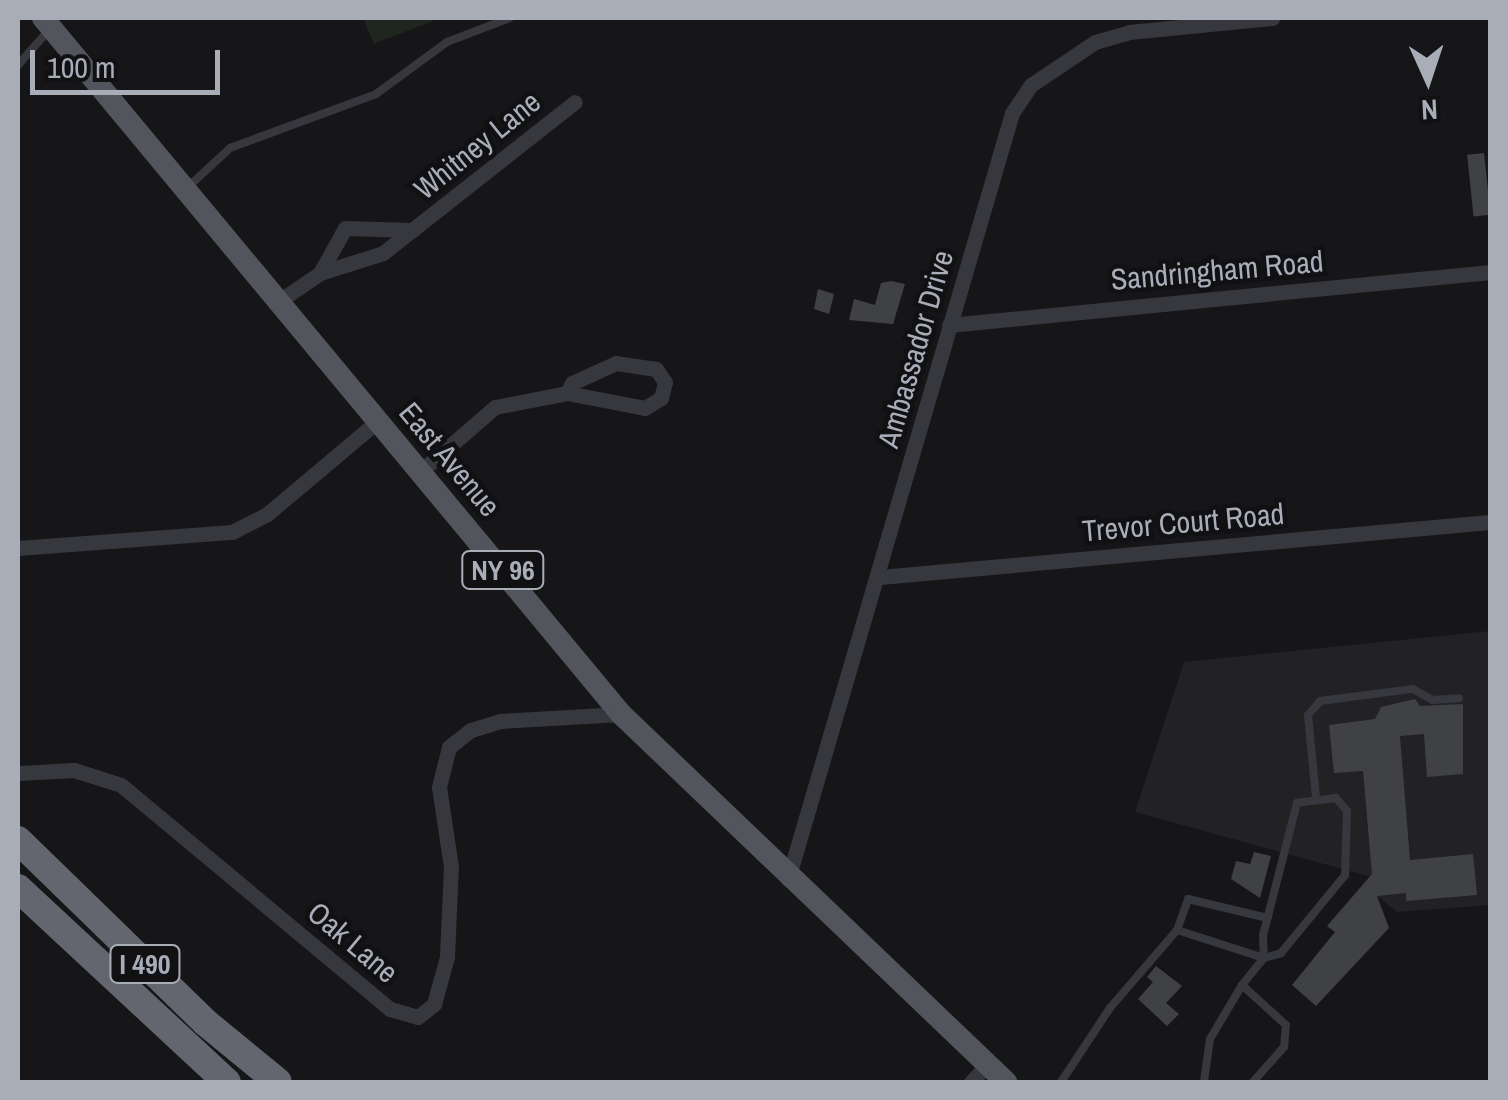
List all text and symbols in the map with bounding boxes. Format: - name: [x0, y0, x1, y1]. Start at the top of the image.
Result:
- scale bar: [35, 30, 225, 92]
- north arrow: [1378, 30, 1478, 130]
- text: 100 m: [47, 47, 115, 87]
- street label: Whitney Lane: [407, 83, 547, 207]
- text: N: [1420, 91, 1439, 129]
- street label: Sandringham Road: [1109, 243, 1325, 297]
- street label: Ambassador Drive: [870, 246, 960, 452]
- street label: East Avenue: [392, 394, 508, 524]
- street label: Trevor Court Road: [1080, 495, 1286, 549]
- road number: NY 96: [460, 547, 546, 593]
- street label: Oak Lane: [301, 894, 405, 990]
- road number: I 490: [108, 941, 182, 987]

